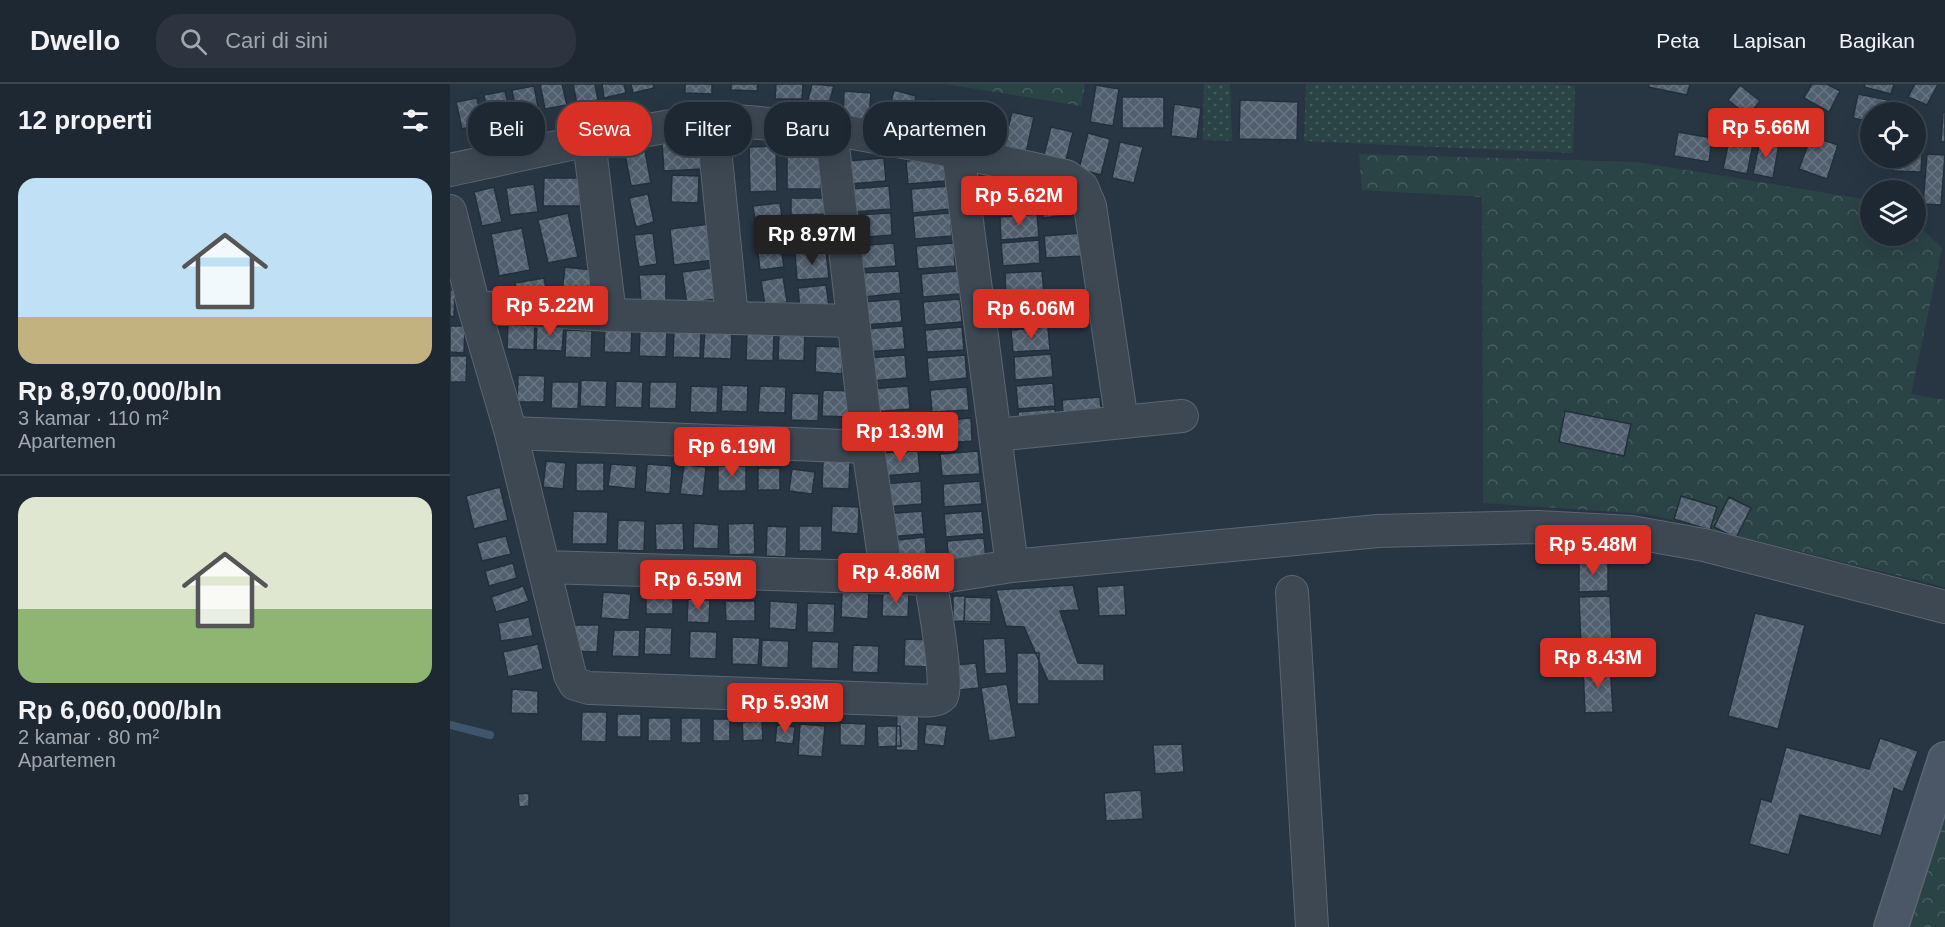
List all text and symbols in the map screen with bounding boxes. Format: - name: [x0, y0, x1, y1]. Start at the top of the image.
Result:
- search box: [156, 14, 576, 68]
- text: Dwello: [30, 25, 120, 56]
- icon: search: [177, 25, 210, 58]
- text: Cari di sini: [225, 28, 328, 53]
- text: Peta: [1656, 29, 1700, 52]
- text: Lapisan: [1733, 29, 1806, 52]
- text: Bagikan: [1839, 29, 1915, 52]
- chip: Beli: [468, 102, 545, 156]
- chip: Sewa: [557, 102, 652, 156]
- chip: Filter: [664, 102, 752, 156]
- chip: Baru: [764, 102, 851, 156]
- chip: Apartemen: [863, 102, 1007, 156]
- map controls: [1860, 102, 1926, 246]
- button: locate: [1860, 102, 1926, 168]
- icon: filters: [399, 104, 432, 137]
- text: 12 properti: [18, 105, 152, 135]
- pin: Rp 5.66M: [1704, 108, 1828, 159]
- text: Rp 5.66M: [1722, 116, 1810, 138]
- pin: Rp 5.62M: [957, 176, 1081, 227]
- button: layers: [1860, 180, 1926, 246]
- text: Rp 5.62M: [975, 184, 1063, 206]
- pin: Rp 8.97M: [750, 215, 874, 266]
- icon: home: [171, 217, 279, 325]
- text: Rp 8.97M: [768, 223, 856, 245]
- pin: Rp 5.22M: [488, 286, 612, 337]
- pin: Rp 6.06M: [969, 289, 1093, 340]
- text: Rp 5.22M: [506, 294, 594, 316]
- text: Rp 6.06M: [987, 297, 1075, 319]
- text: Rp 8,970,000/bln: [18, 376, 222, 406]
- text: 3 kamar · 110 m²: [18, 407, 169, 429]
- pin: Rp 13.9M: [838, 412, 962, 463]
- text: Rp 13.9M: [856, 420, 944, 442]
- pin: Rp 6.19M: [670, 427, 794, 478]
- text: Apartemen: [18, 430, 116, 452]
- text: Rp 6.19M: [688, 435, 776, 457]
- pin: Rp 5.48M: [1531, 525, 1655, 576]
- text: Rp 5.48M: [1549, 533, 1637, 555]
- icon: home: [171, 536, 279, 644]
- pin: Rp 4.86M: [834, 553, 958, 604]
- pin: Rp 6.59M: [636, 560, 760, 611]
- text: Rp 4.86M: [852, 561, 940, 583]
- text: Rp 6.59M: [654, 568, 742, 590]
- pin: Rp 8.43M: [1536, 638, 1660, 689]
- text: Rp 8.43M: [1554, 646, 1642, 668]
- pin: Rp 5.93M: [723, 683, 847, 734]
- text: Rp 5.93M: [741, 691, 829, 713]
- text: Rp 6,060,000/bln: [18, 695, 222, 725]
- text: 2 kamar · 80 m²: [18, 726, 159, 748]
- text: Apartemen: [18, 749, 116, 771]

